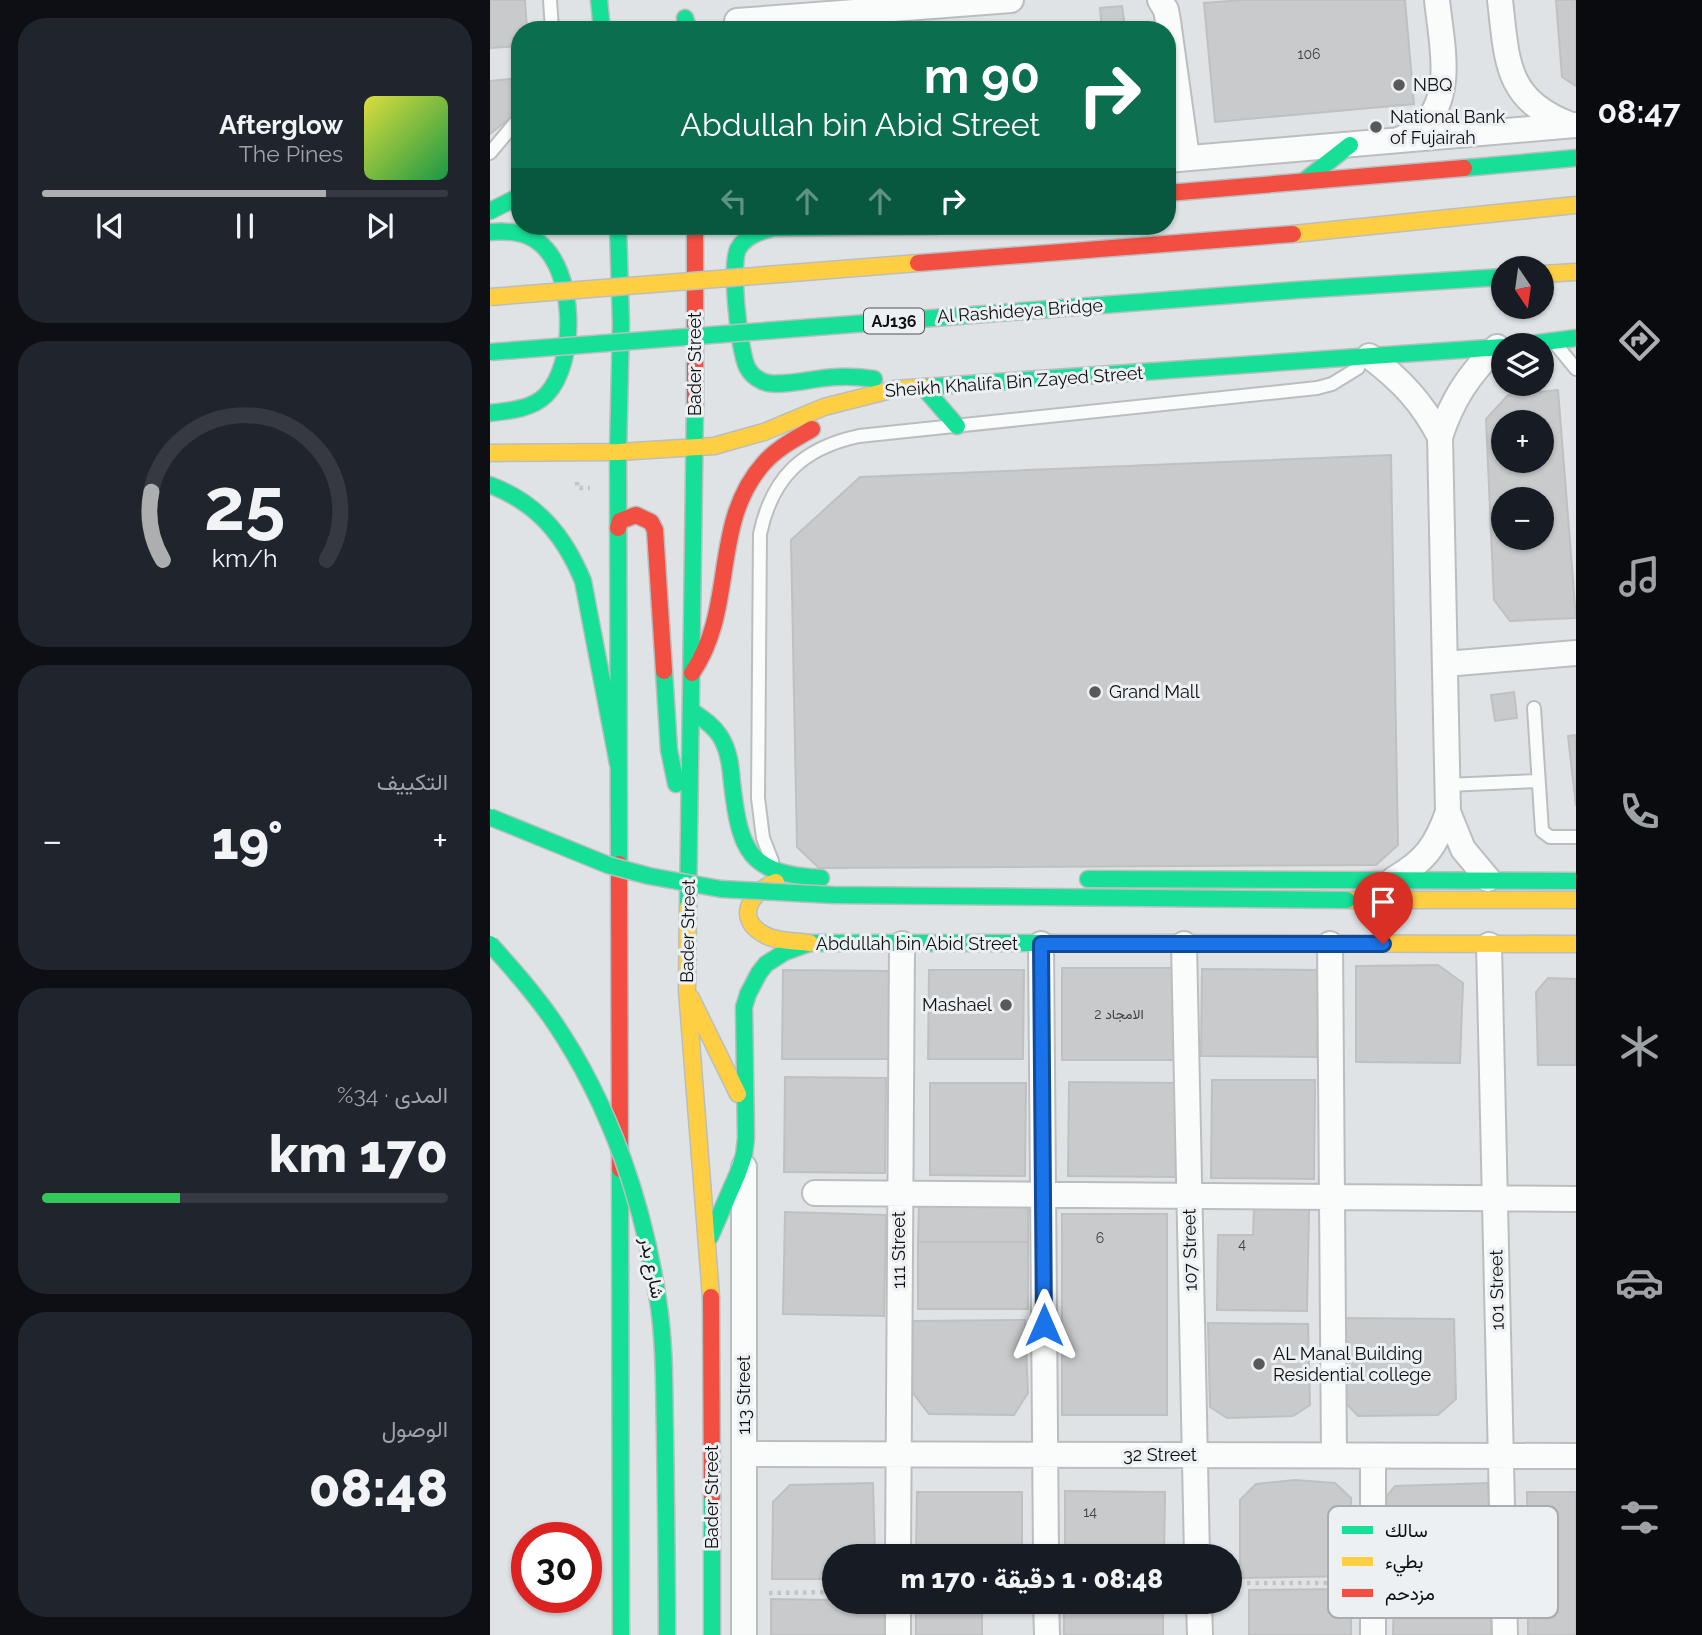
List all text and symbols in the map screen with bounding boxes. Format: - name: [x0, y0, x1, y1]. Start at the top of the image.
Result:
- house number: 106: [1297, 46, 1321, 62]
- text: 90 m: [924, 47, 1040, 104]
- icon: right: [1064, 49, 1155, 140]
- place label: NBQ: [1413, 74, 1452, 95]
- marker: NBQ: [1391, 77, 1407, 93]
- text: 08:47: [1597, 93, 1681, 130]
- text: Abdullah bin Abid Street: [680, 106, 1040, 143]
- place label: National Bank of Fujairah: [1390, 106, 1506, 148]
- text: Afterglow: [219, 110, 343, 140]
- marker: National Bank of Fujairah: [1368, 119, 1384, 135]
- text: The Pines: [239, 140, 343, 167]
- icon: left: [715, 182, 753, 220]
- icon: ahead: [788, 182, 826, 220]
- icon: ahead: [861, 182, 899, 220]
- icon: right: [934, 182, 972, 220]
- icon: previous: [91, 207, 129, 245]
- icon: pause: [226, 207, 264, 245]
- icon: next: [361, 207, 399, 245]
- north arrow: [1491, 256, 1554, 318]
- map controls: [1491, 256, 1554, 550]
- street label: Al Rashideya Bridge: [936, 294, 1104, 327]
- road number: AJ136: [864, 308, 924, 334]
- street label: Bader Street: [684, 312, 705, 416]
- icon: directions: [1615, 316, 1664, 365]
- button: layers: [1491, 333, 1554, 396]
- street label: Sheikh Khalifa Bin Zayed Street: [884, 362, 1144, 401]
- button: +: [1491, 410, 1554, 473]
- text: 25: [204, 463, 286, 548]
- button: −: [1491, 487, 1554, 550]
- text: km/h: [212, 543, 278, 573]
- icon: music: [1615, 552, 1664, 601]
- place label: Grand Mall: [1109, 681, 1200, 702]
- marker: Grand Mall: [1087, 684, 1103, 700]
- text: التكييف: [377, 768, 448, 795]
- icon: phone: [1615, 787, 1664, 836]
- text: 19°: [212, 810, 283, 871]
- text: −: [42, 818, 62, 863]
- text: +: [432, 818, 448, 863]
- pin: [1353, 872, 1413, 944]
- street label: Bader Street: [676, 879, 699, 983]
- icon: arrive: [1364, 883, 1402, 921]
- street label: Abdullah bin Abid Street: [816, 933, 1018, 954]
- place label: Mashael: [922, 994, 992, 1015]
- marker: Mashael: [998, 997, 1014, 1013]
- house number: الامجاد 2: [1094, 1006, 1144, 1023]
- icon: climate: [1615, 1022, 1664, 1071]
- text: المدى · 34%: [337, 1081, 448, 1108]
- text: 170 km: [269, 1123, 448, 1184]
- street label: 107 Street: [1178, 1208, 1201, 1292]
- street label: 111 Street: [888, 1211, 909, 1289]
- house number: 6: [1096, 1230, 1104, 1246]
- street label: شارع بدر: [634, 1235, 669, 1301]
- house number: 4: [1238, 1236, 1246, 1252]
- street label: 101 Street: [1485, 1249, 1508, 1331]
- icon: car: [1615, 1258, 1664, 1307]
- position arrow: [1007, 1288, 1081, 1362]
- place label: AL Manal Building Residential college: [1273, 1343, 1431, 1385]
- street label: 113 Street: [733, 1355, 754, 1435]
- marker: AL Manal Building Residential college: [1251, 1356, 1267, 1372]
- text: الوصول: [382, 1415, 448, 1442]
- street label: 32 Street: [1123, 1444, 1197, 1465]
- street label: Bader Street: [701, 1445, 722, 1549]
- text: 08:48: [309, 1457, 448, 1518]
- icon: filters: [1615, 1493, 1664, 1542]
- house number: 14: [1083, 1504, 1097, 1520]
- legend: [1328, 1506, 1558, 1618]
- text: سالك: [1385, 1519, 1428, 1541]
- speed limit sign: 30: [511, 1522, 602, 1613]
- text: بطيء: [1385, 1550, 1423, 1577]
- text: 08:48 · 1 دقيقة · 170 m: [901, 1564, 1163, 1594]
- text: مزدحم: [1385, 1582, 1435, 1606]

